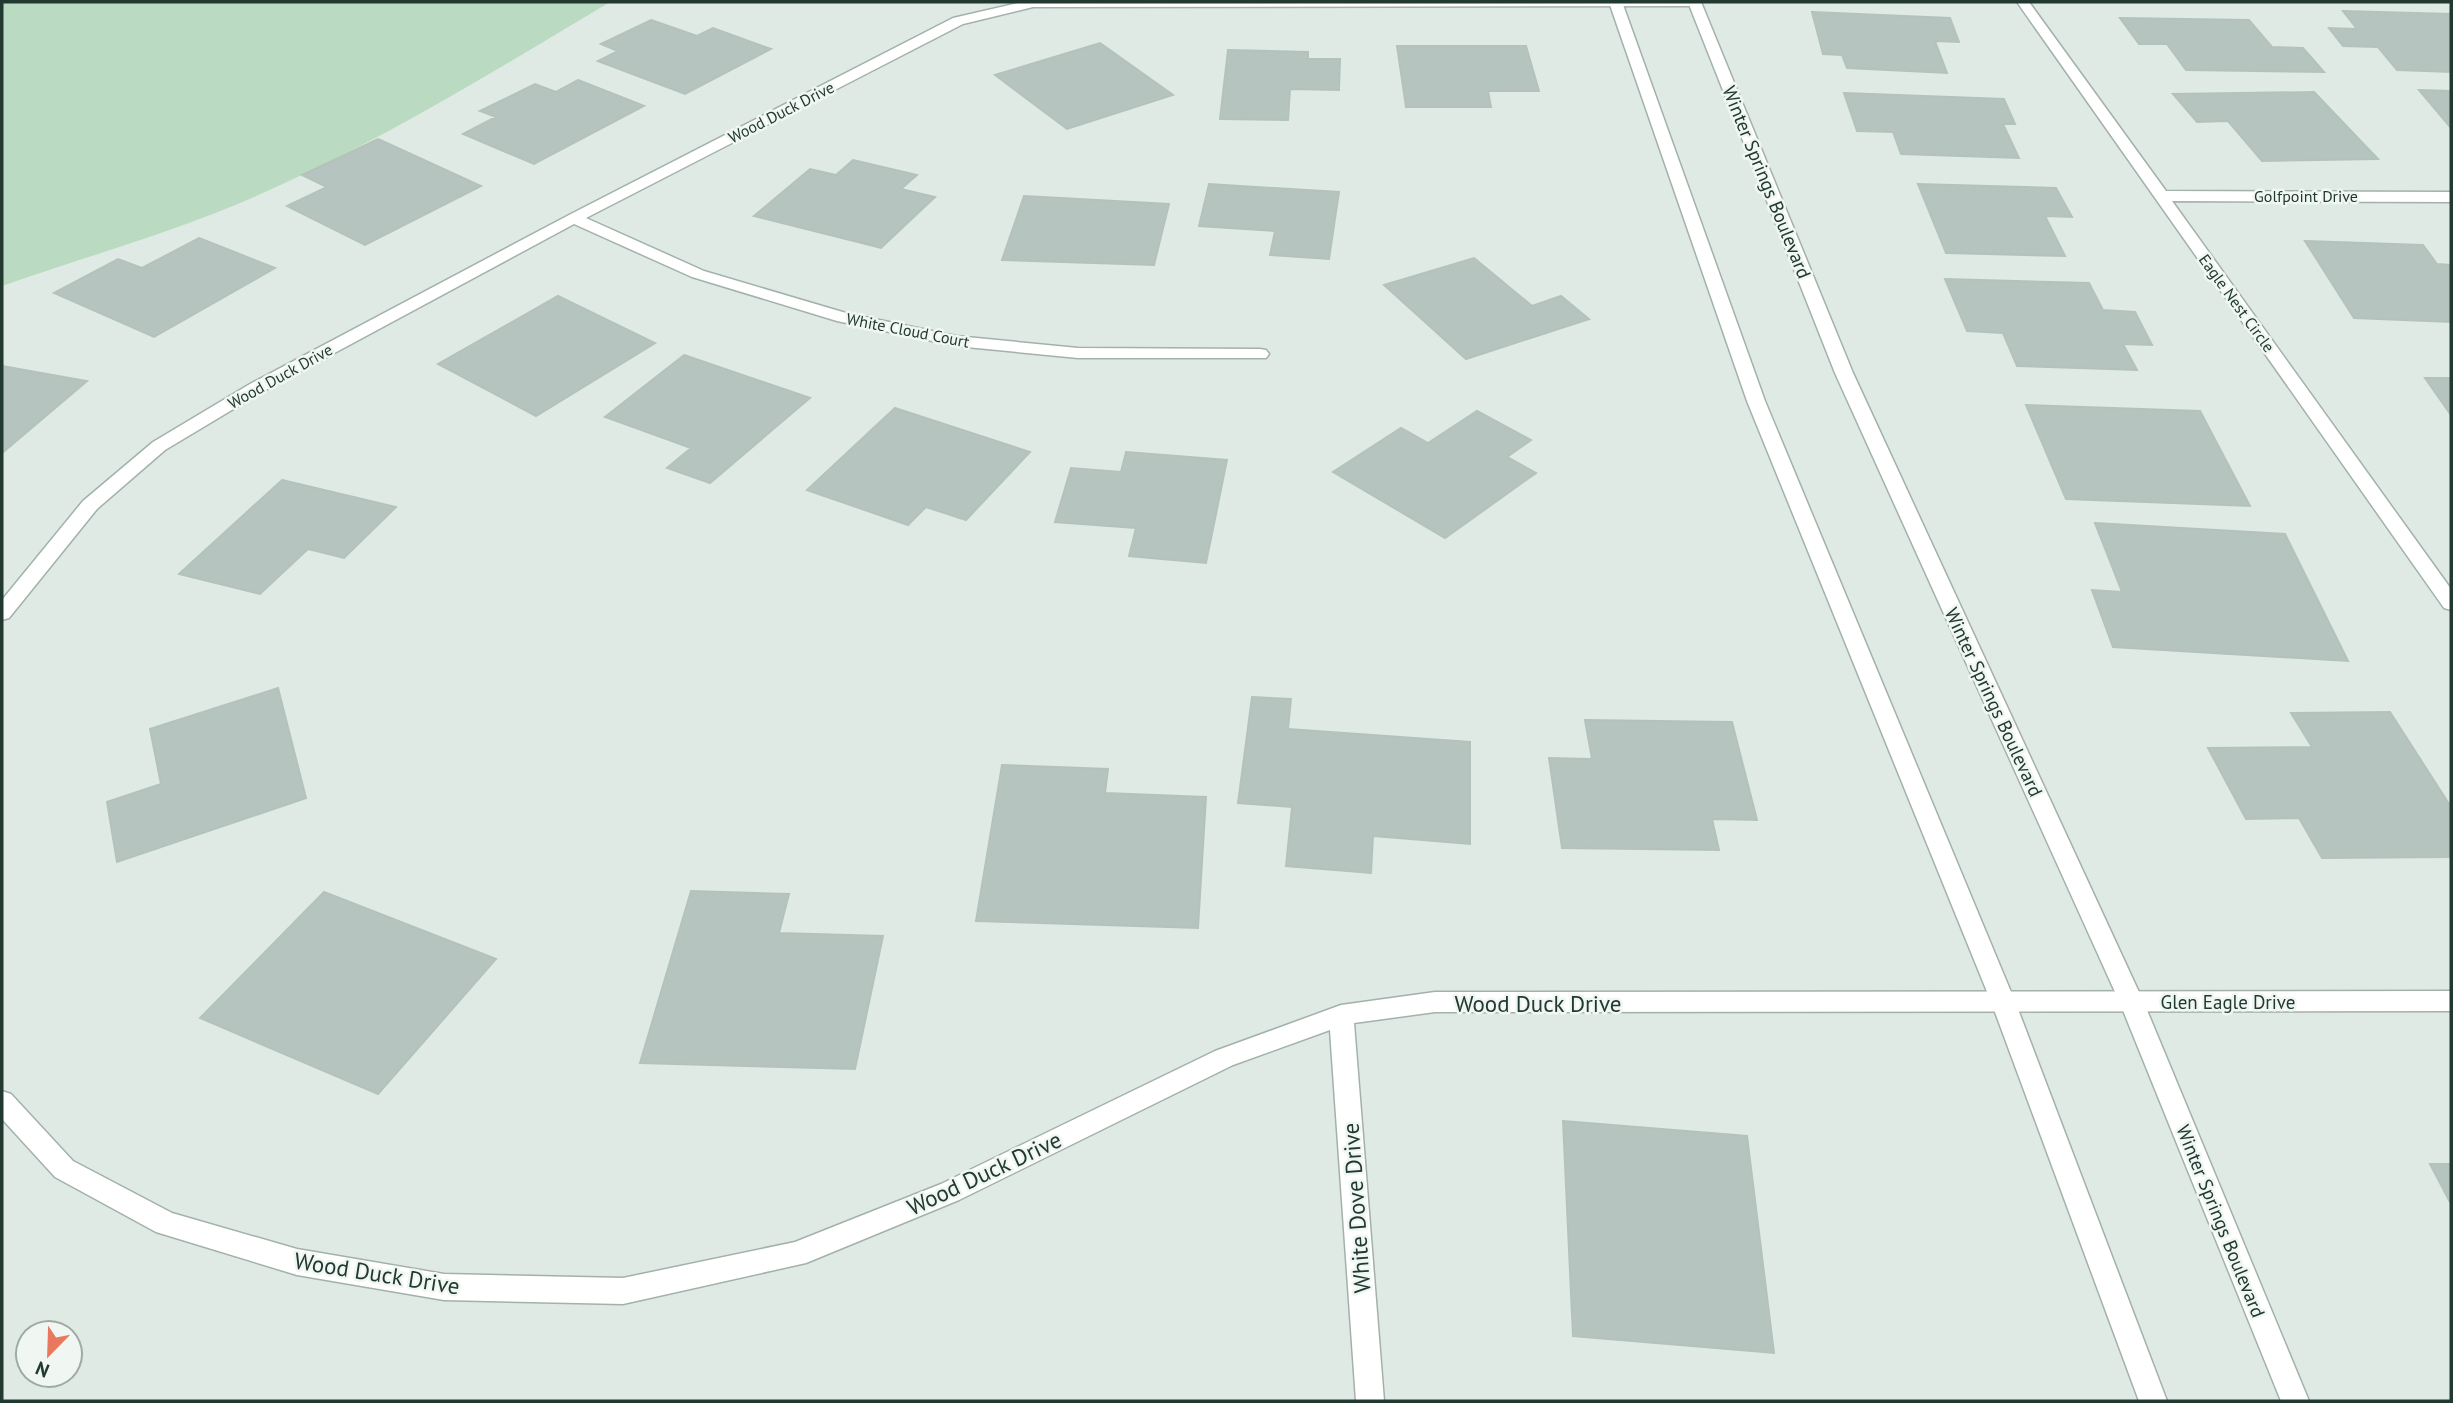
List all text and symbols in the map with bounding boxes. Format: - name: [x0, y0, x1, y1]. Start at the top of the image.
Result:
- street label: Wood Duck Drive: [725, 77, 837, 147]
- street label: Winter Springs Boulevard: [1717, 82, 1817, 282]
- street label: Golfpoint Drive: [2254, 186, 2358, 206]
- street label: Eagle Nest Circle: [2195, 250, 2279, 356]
- street label: White Cloud Court: [845, 308, 972, 352]
- street label: Wood Duck Drive: [224, 339, 336, 413]
- street label: Winter Springs Boulevard: [1940, 604, 2048, 800]
- street label: Wood Duck Drive: [1454, 989, 1622, 1018]
- street label: Glen Eagle Drive: [2161, 990, 2295, 1014]
- street label: Winter Springs Boulevard: [2171, 1121, 2271, 1321]
- street label: White Dove Drive: [1336, 1122, 1376, 1294]
- street label: Wood Duck Drive: [902, 1125, 1066, 1221]
- street label: Wood Duck Drive: [292, 1246, 462, 1300]
- north arrow: [14, 1319, 84, 1389]
- text: N: [32, 1356, 53, 1383]

